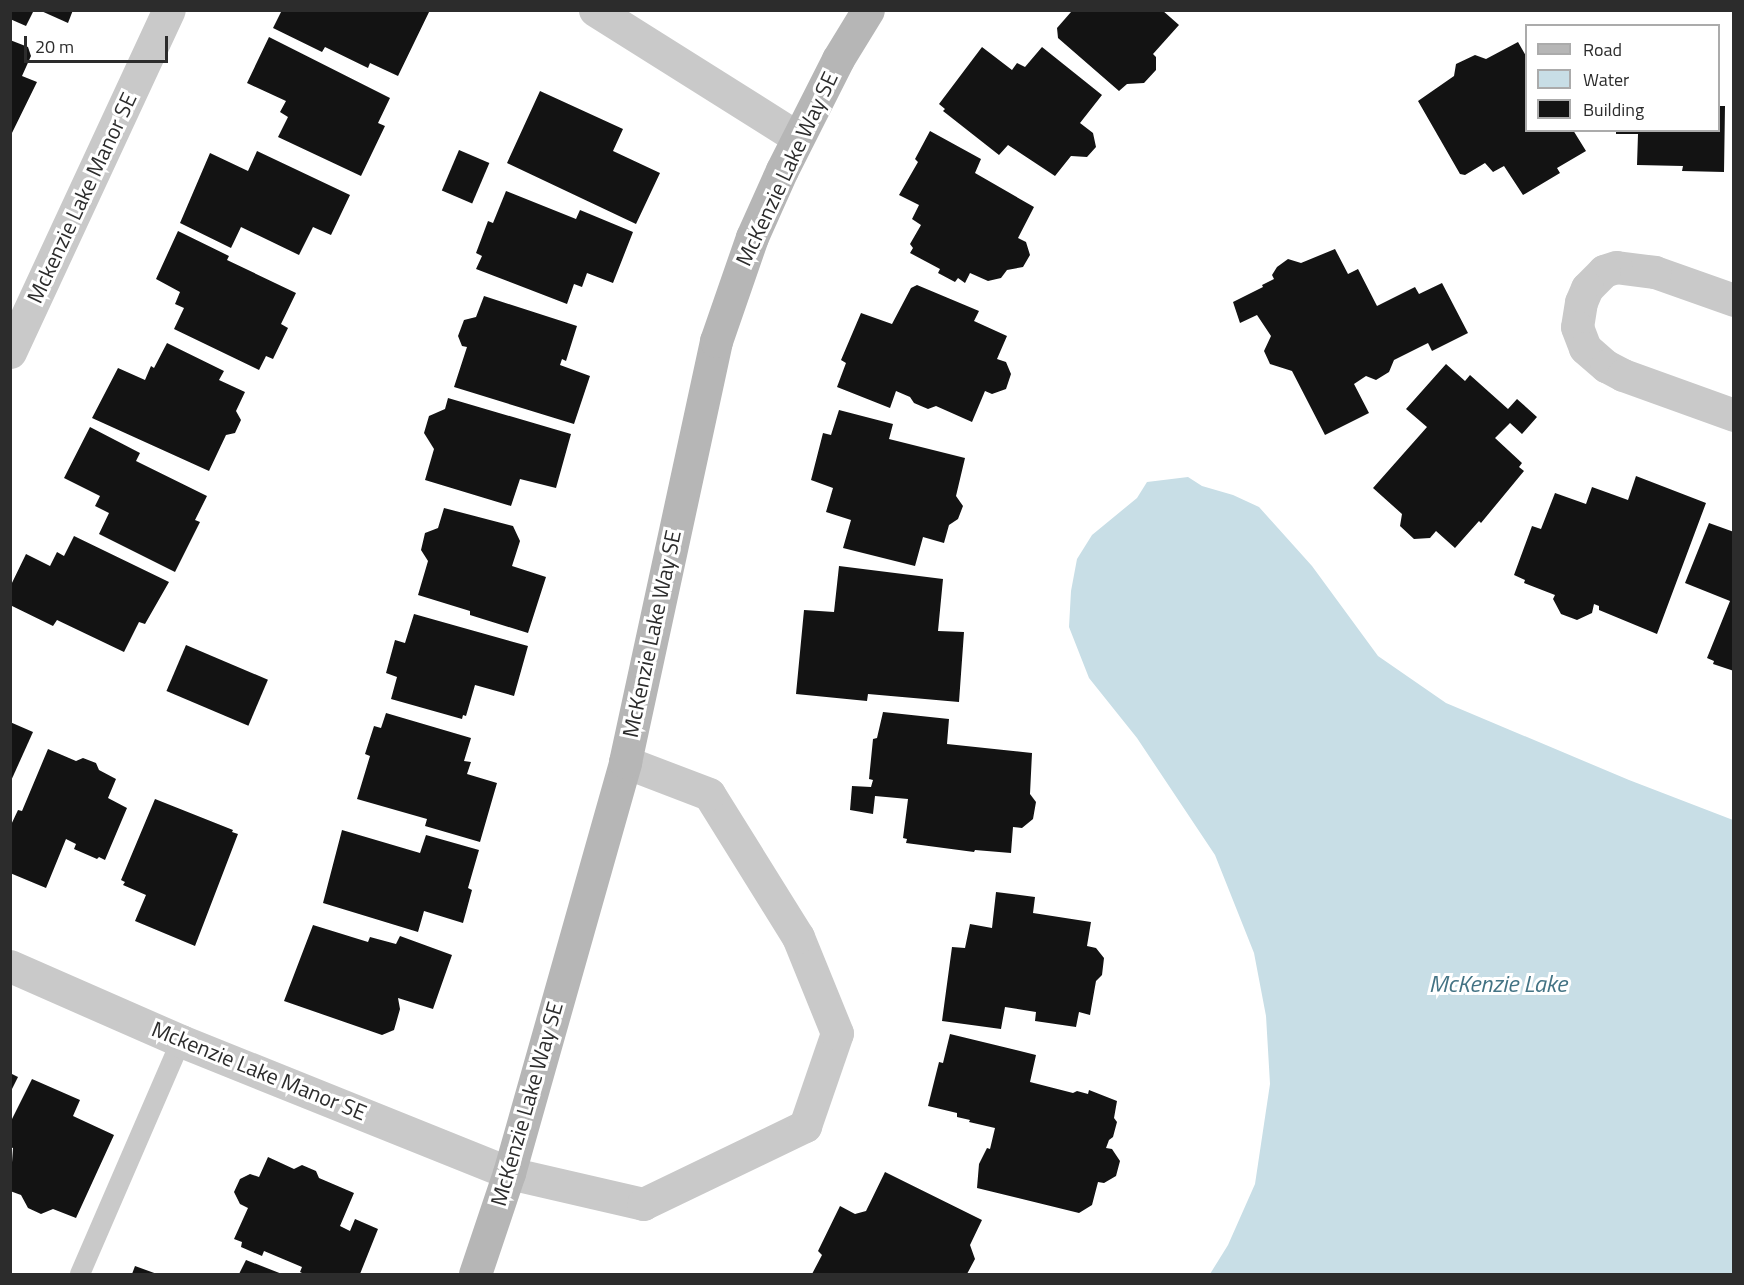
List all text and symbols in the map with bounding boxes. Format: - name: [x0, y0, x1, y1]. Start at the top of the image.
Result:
- scale bar: [27, 24, 171, 62]
- legend: [1525, 24, 1720, 132]
- text: 20 m: [35, 33, 74, 60]
- text: Road: [1583, 36, 1622, 63]
- text: Water: [1583, 66, 1629, 93]
- street label: McKenzie Lake Way SE: [730, 68, 844, 270]
- street label: Mckenzie Lake Manor SE: [22, 89, 142, 307]
- text: Building: [1583, 96, 1644, 123]
- street label: McKenzie Lake Way SE: [617, 528, 687, 740]
- water label: McKenzie Lake: [1429, 970, 1567, 998]
- street label: McKenzie Lake Way SE: [485, 999, 569, 1209]
- street label: Mckenzie Lake Manor SE: [148, 1016, 370, 1126]

